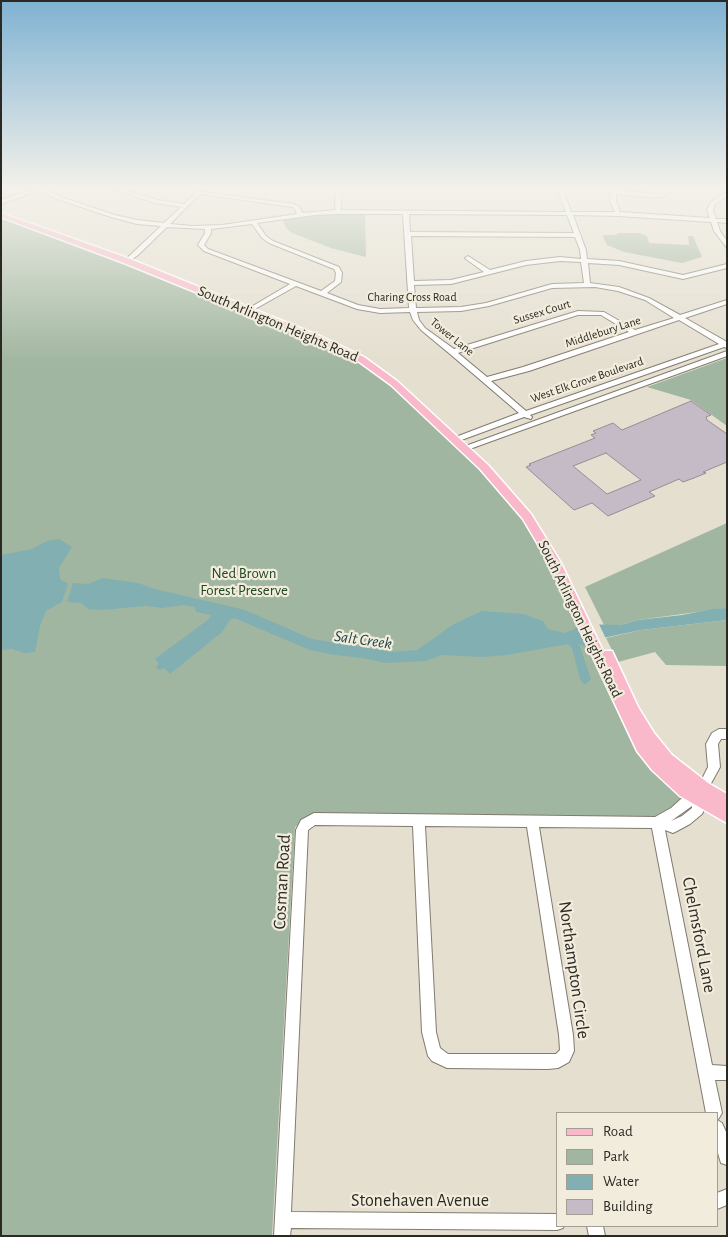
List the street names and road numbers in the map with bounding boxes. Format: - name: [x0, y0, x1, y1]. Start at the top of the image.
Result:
- street label: South Arlington Heights Road: [195, 282, 361, 366]
- street label: Charing Cross Road: [367, 290, 457, 304]
- street label: Sussex Court: [512, 296, 572, 328]
- street label: Middlebury Lane: [563, 313, 643, 351]
- street label: Tower Lane: [427, 315, 477, 359]
- street label: West Elk Grove Boulevard: [529, 354, 645, 406]
- street label: South Arlington Heights Road: [534, 537, 626, 701]
- street label: Cosman Road: [269, 834, 295, 930]
- street label: Chelmsford Lane: [677, 875, 721, 995]
- street label: Northampton Circle: [554, 900, 594, 1040]
- street label: Stonehaven Avenue: [351, 1190, 489, 1212]

